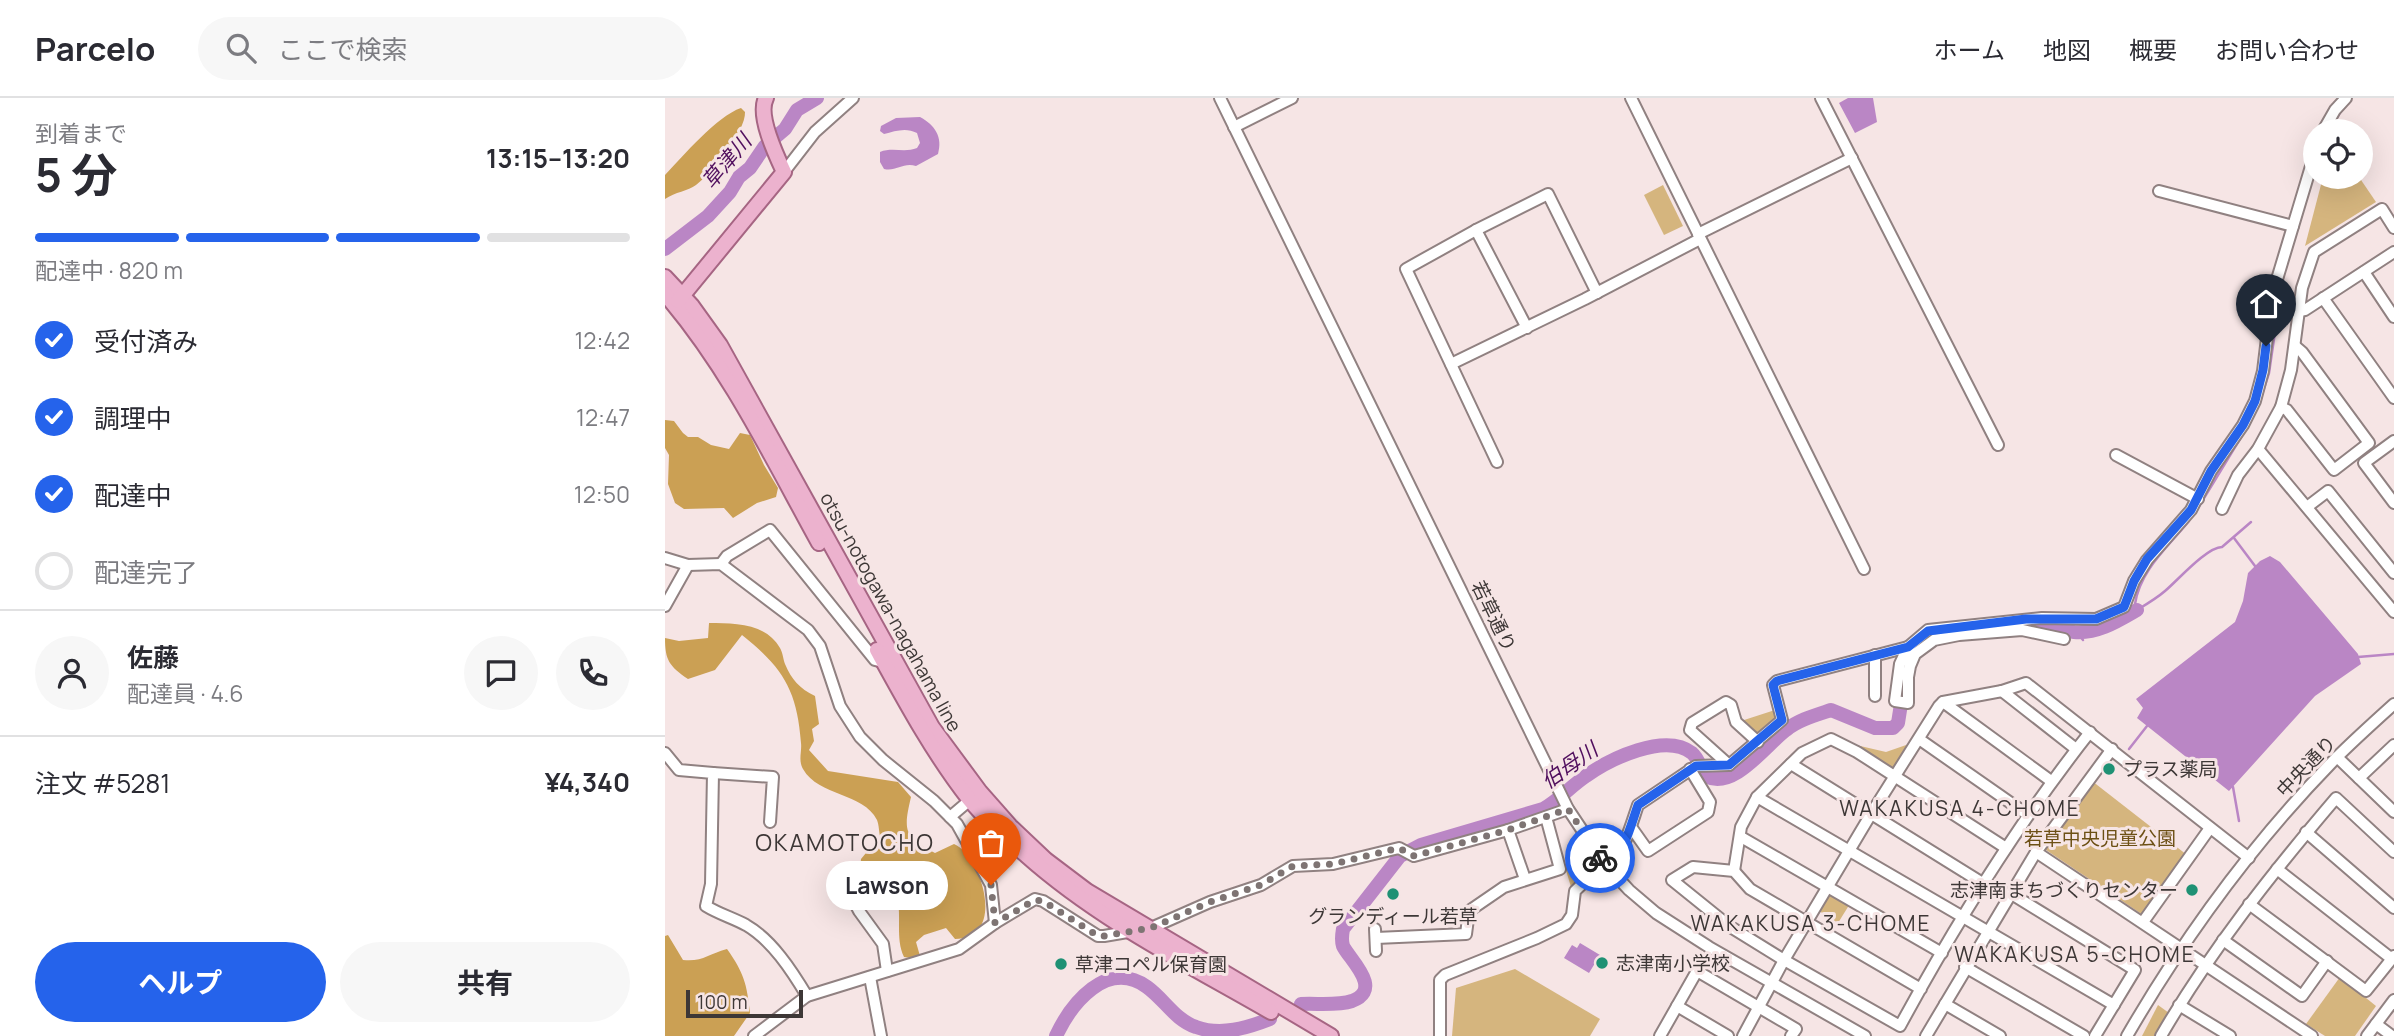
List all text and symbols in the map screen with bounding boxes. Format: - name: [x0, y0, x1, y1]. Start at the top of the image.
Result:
- search box: [198, 17, 688, 80]
- text: Parcelo: [35, 26, 156, 71]
- icon: search: [222, 29, 260, 67]
- text: ここで検索: [278, 31, 408, 67]
- text: ホーム: [1934, 33, 2005, 66]
- text: 地図: [2043, 33, 2091, 66]
- text: 概要: [2129, 33, 2177, 66]
- text: お問い合わせ: [2215, 33, 2359, 66]
- text: 到着まで: [35, 117, 127, 149]
- map controls: [2303, 119, 2373, 189]
- button: locate: [2303, 119, 2373, 189]
- water label: 草津川: [695, 126, 758, 194]
- text: 13:15–13:20: [486, 140, 630, 176]
- text: 5 分: [35, 143, 117, 206]
- text: 配達中 · 820 m: [35, 254, 183, 286]
- pin: [2236, 274, 2296, 346]
- icon: home: [2247, 285, 2285, 323]
- icon: check: [35, 321, 73, 359]
- text: 受付済み: [94, 323, 198, 359]
- text: 12:42: [574, 324, 630, 356]
- icon: check: [35, 398, 73, 436]
- text: 調理中: [94, 400, 172, 436]
- text: 12:47: [576, 401, 630, 433]
- icon: check: [35, 475, 73, 513]
- text: 配達中: [94, 477, 172, 513]
- text: 12:50: [574, 478, 630, 510]
- street label: otsu-notogawa-nagahama line: [814, 488, 968, 736]
- text: 配達完了: [94, 554, 198, 590]
- street label: 若草通り: [1466, 576, 1522, 656]
- button: person: [35, 636, 109, 710]
- button: chat: [464, 636, 538, 710]
- button: phone: [556, 636, 630, 710]
- text: 佐藤: [127, 639, 179, 675]
- text: 配達員 · 4.6: [127, 677, 244, 709]
- street label: 中央通り: [2270, 730, 2342, 802]
- water label: 伯母川: [1535, 734, 1604, 795]
- place label: プラス薬局: [2123, 756, 2218, 782]
- marker: プラス薬局: [2101, 761, 2117, 777]
- text: ¥4,340: [545, 764, 630, 800]
- text: 注文 #5281: [35, 765, 170, 801]
- district label: WAKAKUSA 4-CHOME: [1839, 794, 2081, 822]
- pin: [961, 813, 1021, 885]
- courier: [1565, 823, 1635, 893]
- icon: bag: [972, 824, 1010, 862]
- park label: 若草中央児童公園: [2024, 825, 2176, 851]
- district label: OKAMOTOCHO: [755, 826, 935, 858]
- icon: bike: [1581, 839, 1619, 877]
- callout: Lawson: [827, 860, 949, 910]
- text: Lawson: [845, 869, 929, 901]
- place label: 志津南まちづくりセンター: [1950, 877, 2178, 903]
- marker: 志津南まちづくりセンター: [2184, 882, 2200, 898]
- marker: グランディール若草: [1385, 886, 1401, 902]
- place label: グランディール若草: [1308, 903, 1478, 929]
- district label: WAKAKUSA 3-CHOME: [1691, 909, 1931, 937]
- district label: WAKAKUSA 5-CHOME: [1954, 940, 2196, 968]
- button: ヘルプ: [35, 942, 326, 1022]
- button: 共有: [340, 942, 630, 1022]
- place label: 志津南小学校: [1616, 950, 1730, 976]
- place label: 草津コペル保育園: [1075, 951, 1227, 977]
- marker: 志津南小学校: [1594, 955, 1610, 971]
- marker: 草津コペル保育園: [1053, 956, 1069, 972]
- scale bar: [686, 987, 803, 1019]
- text: 100 m: [697, 989, 748, 1015]

